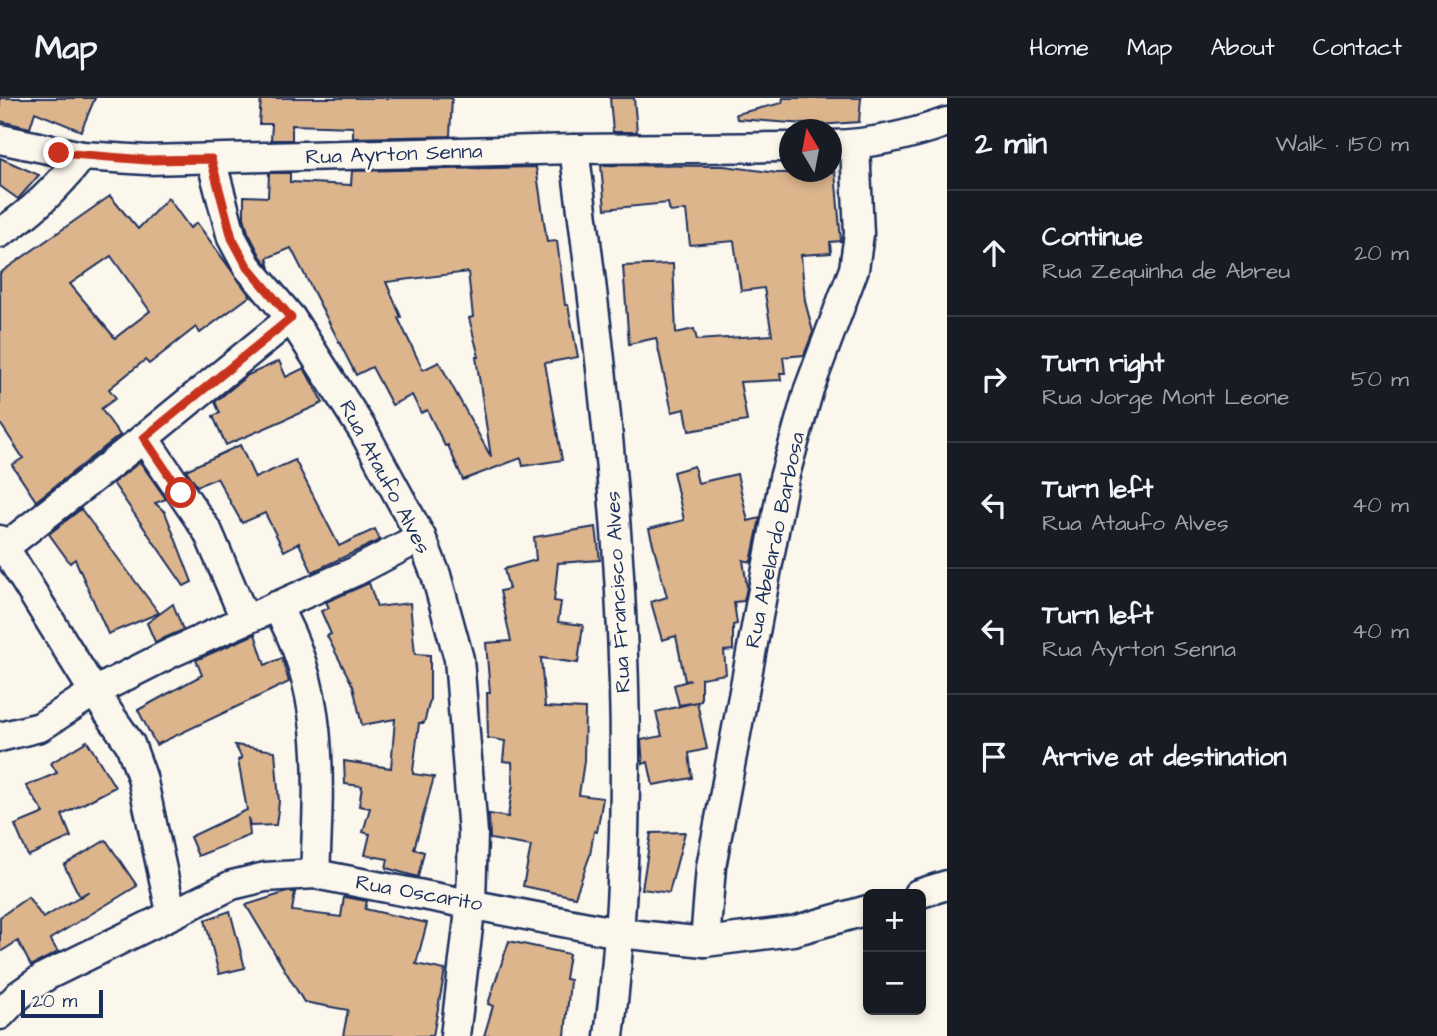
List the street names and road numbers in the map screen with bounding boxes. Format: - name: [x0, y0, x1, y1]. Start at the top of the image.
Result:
- street label: Rua Ayrton Senna: [305, 136, 483, 174]
- street label: Rua Ataufo Alves: [332, 395, 438, 559]
- street label: Rua Abelardo Barbosa: [738, 429, 812, 651]
- street label: Rua Francisco Alves: [598, 490, 638, 694]
- street label: Rua Oscarito: [353, 868, 485, 918]

